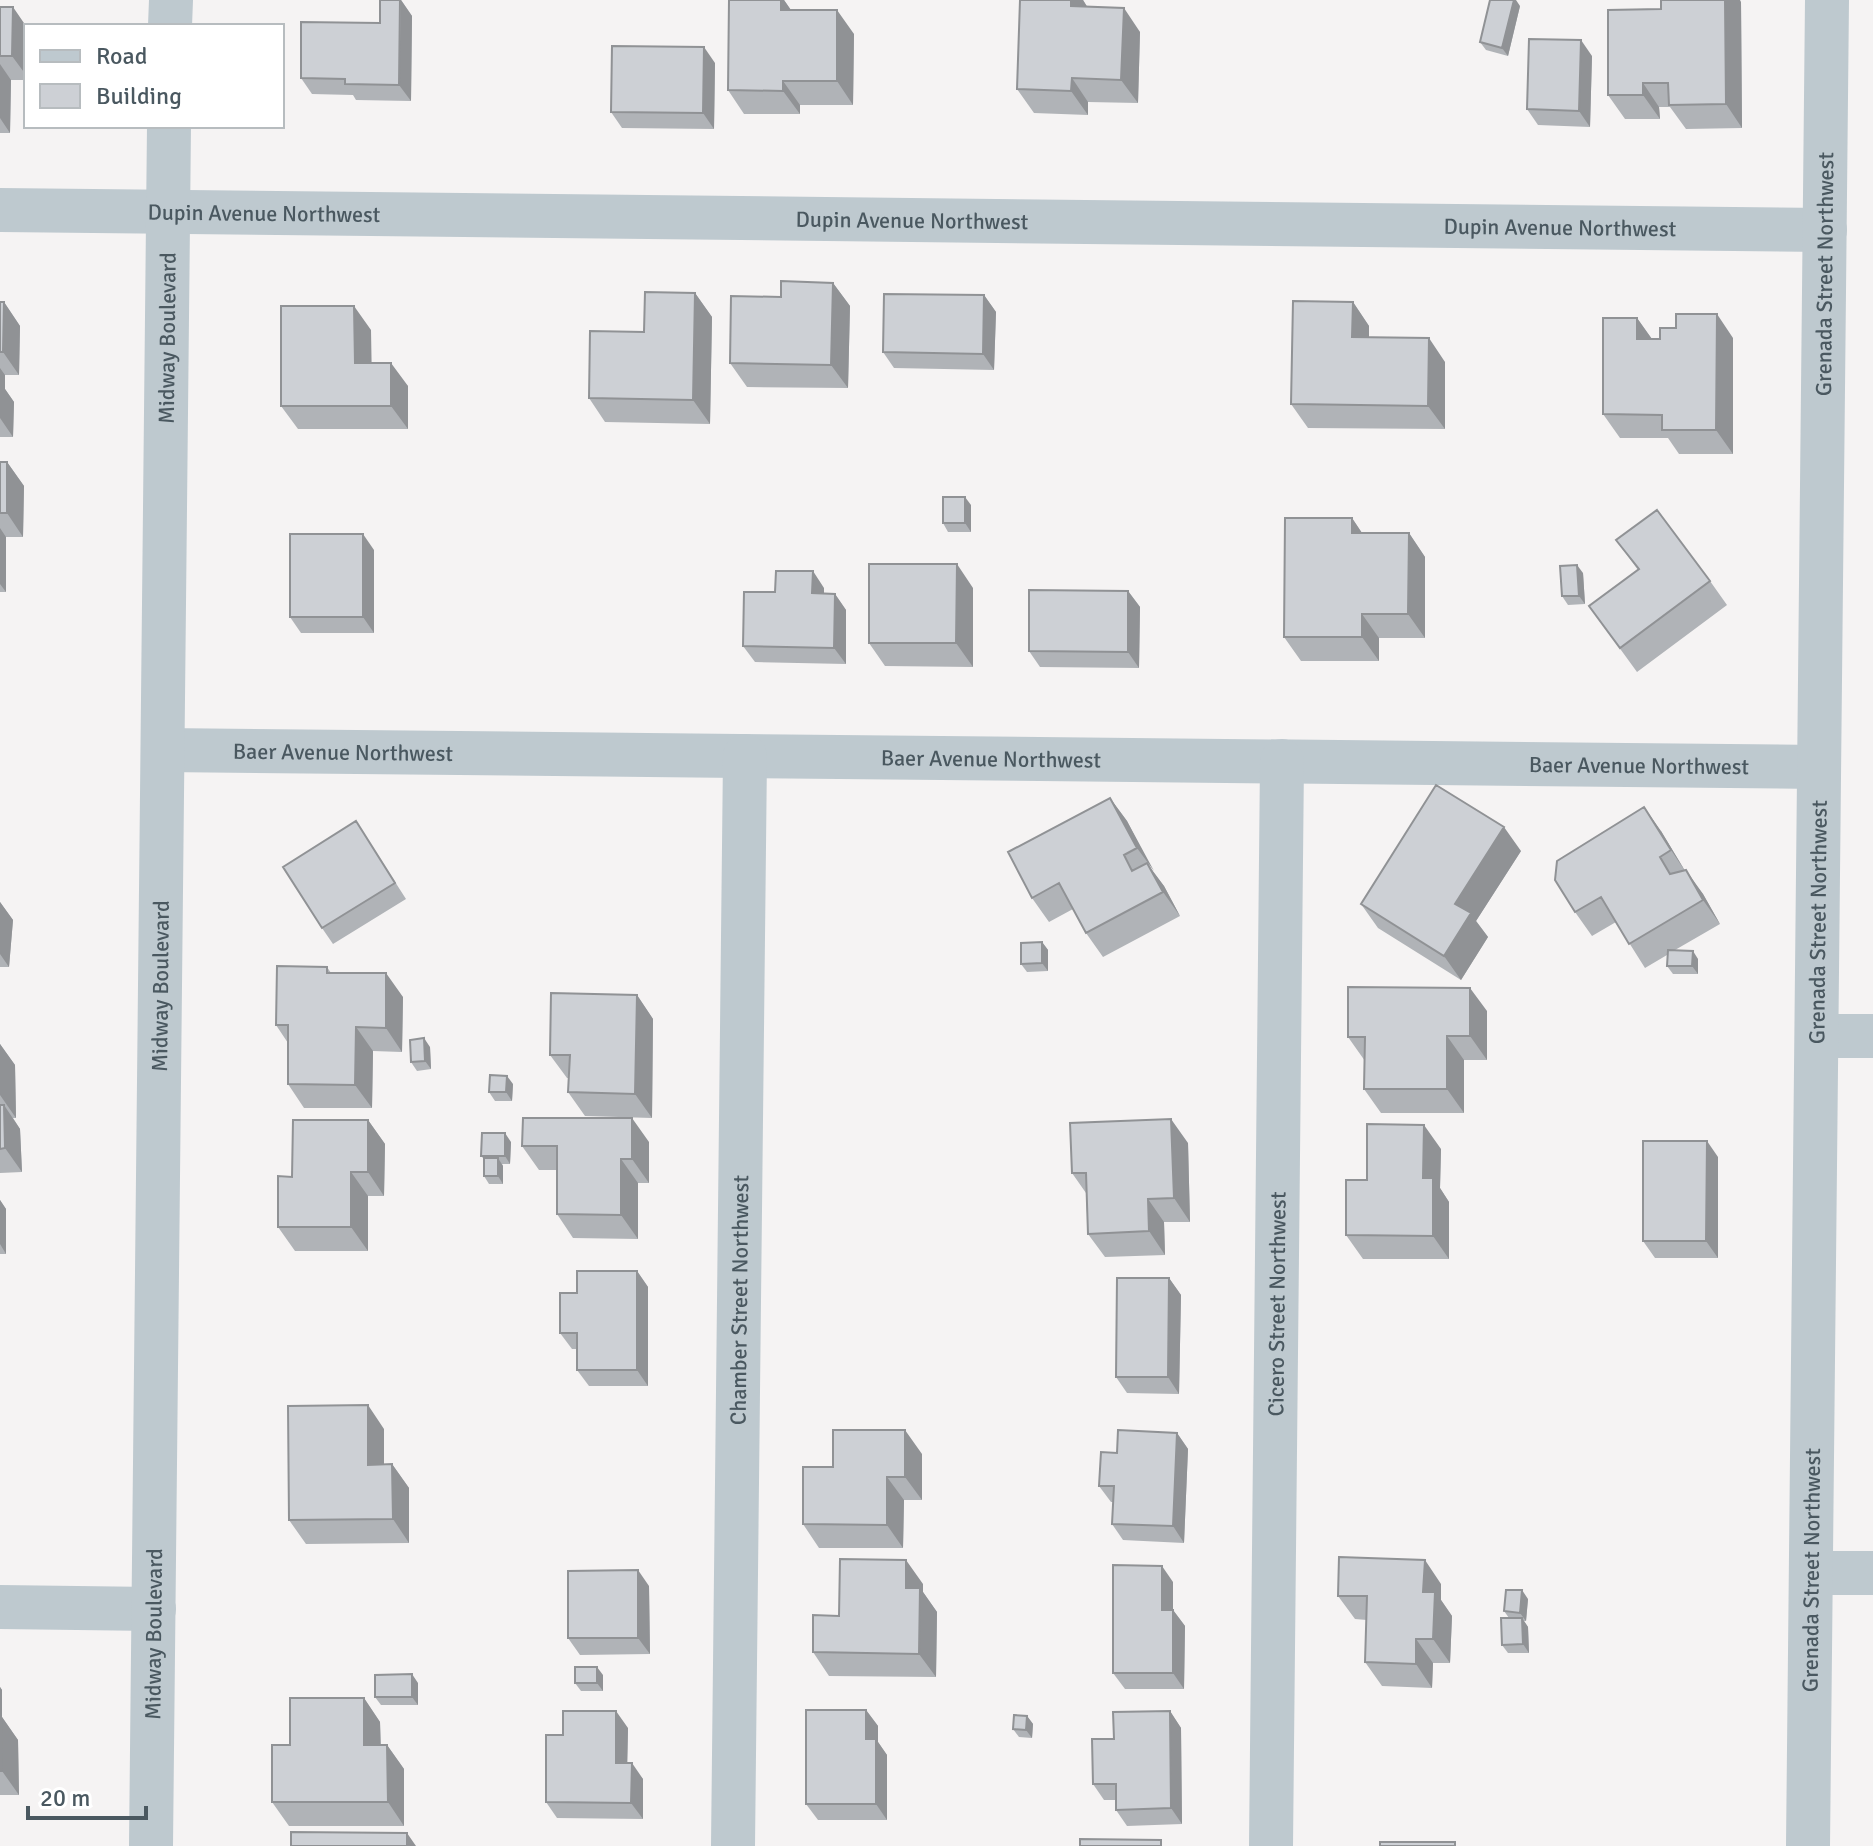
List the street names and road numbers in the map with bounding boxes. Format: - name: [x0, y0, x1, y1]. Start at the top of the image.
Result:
- street label: Grenada Street Northwest: [1809, 152, 1839, 396]
- street label: Dupin Avenue Northwest: [147, 198, 381, 228]
- street label: Dupin Avenue Northwest: [795, 205, 1029, 235]
- street label: Dupin Avenue Northwest: [1443, 212, 1677, 242]
- street label: Midway Boulevard: [152, 252, 181, 424]
- street label: Baer Avenue Northwest: [233, 737, 454, 766]
- street label: Baer Avenue Northwest: [881, 744, 1102, 773]
- street label: Baer Avenue Northwest: [1529, 751, 1750, 780]
- street label: Grenada Street Northwest: [1803, 800, 1832, 1044]
- street label: Midway Boulevard: [146, 900, 174, 1072]
- street label: Chamber Street Northwest: [724, 1175, 754, 1425]
- street label: Cicero Street Northwest: [1262, 1191, 1291, 1417]
- street label: Grenada Street Northwest: [1796, 1448, 1826, 1692]
- street label: Midway Boulevard: [139, 1548, 168, 1720]

